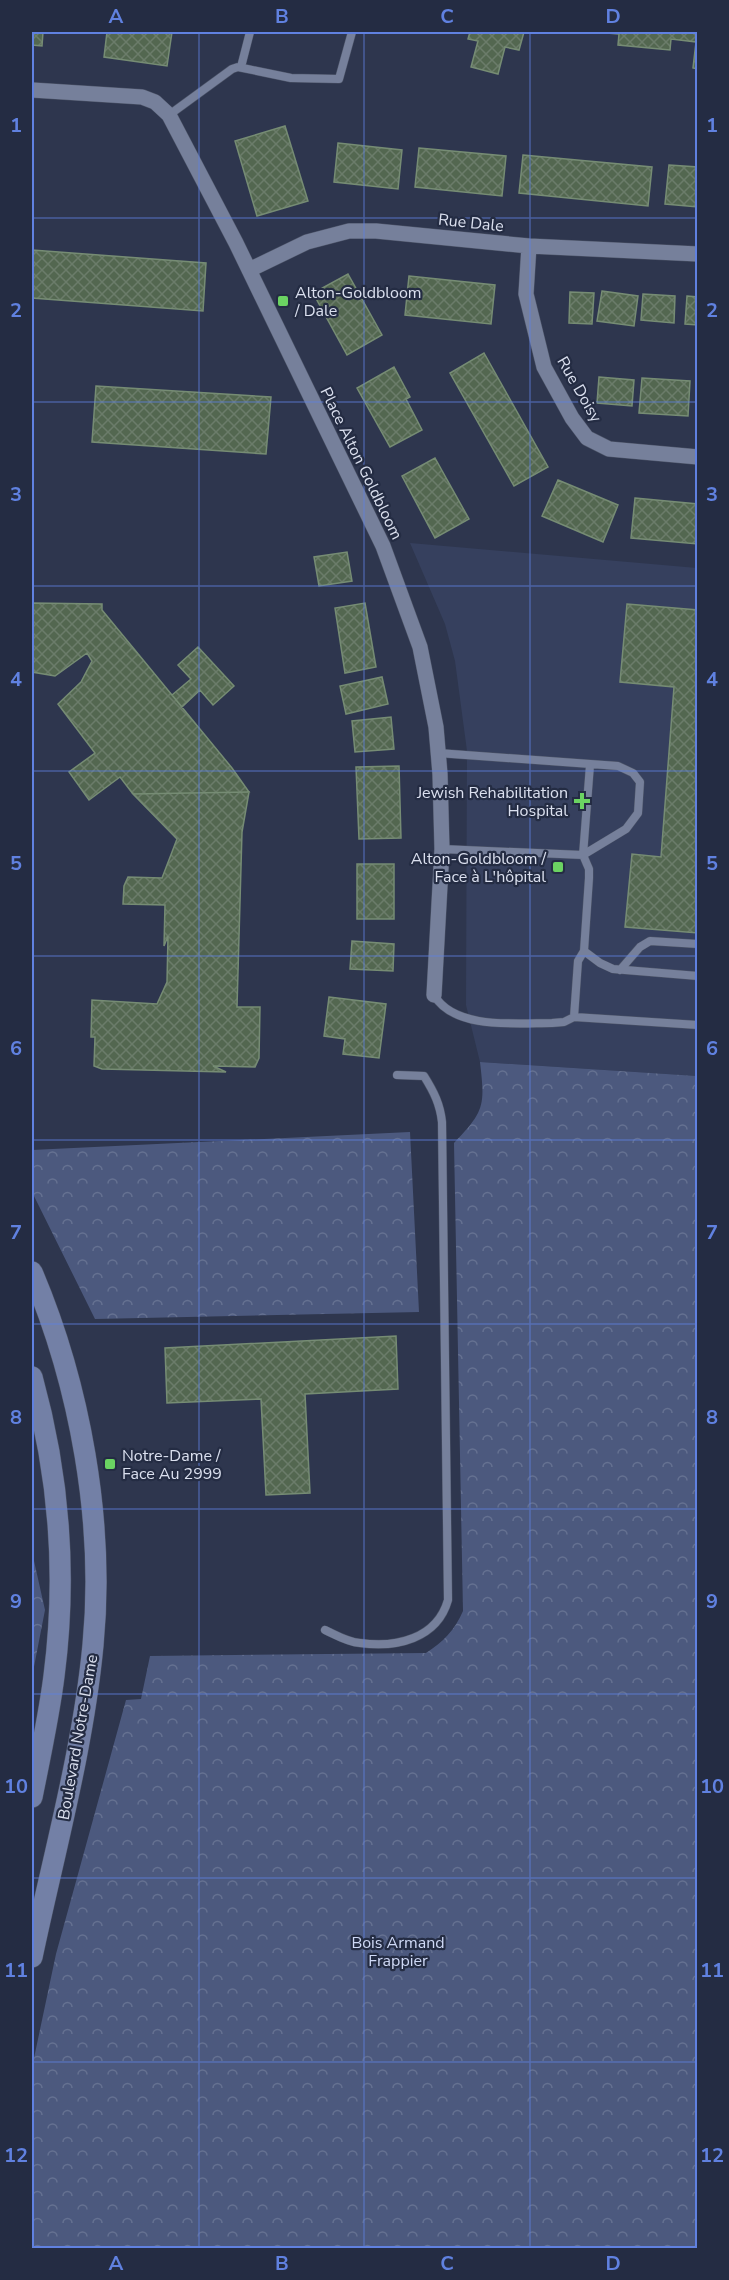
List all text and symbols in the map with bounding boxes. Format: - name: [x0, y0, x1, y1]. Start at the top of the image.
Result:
- text: A: [109, 3, 124, 30]
- text: B: [275, 3, 289, 30]
- text: C: [440, 3, 454, 30]
- text: D: [605, 3, 621, 30]
- text: 1: [10, 112, 22, 139]
- text: 1: [706, 112, 718, 139]
- street label: Rue Dale: [437, 209, 505, 237]
- place label: Alton-Goldbloom / Dale: [294, 282, 422, 322]
- marker: Alton-Goldbloom / Dale: [276, 294, 290, 308]
- text: 2: [10, 297, 22, 324]
- text: 2: [706, 297, 718, 324]
- street label: Rue Doisy: [551, 353, 607, 427]
- street label: Place Alton Goldbloom: [315, 384, 408, 543]
- text: 3: [10, 481, 22, 508]
- text: 3: [706, 481, 718, 508]
- text: 4: [10, 666, 22, 693]
- text: 4: [706, 666, 718, 693]
- place label: Jewish Rehabilitation Hospital: [416, 782, 568, 822]
- marker: Jewish Rehabilitation Hospital: [573, 792, 591, 810]
- place label: Alton-Goldbloom / Face à L'hôpital: [411, 848, 546, 888]
- text: 5: [10, 850, 22, 877]
- text: 5: [706, 850, 718, 877]
- marker: Alton-Goldbloom / Face à L'hôpital: [551, 860, 565, 874]
- text: 6: [10, 1035, 22, 1062]
- text: 6: [706, 1035, 718, 1062]
- text: 7: [10, 1219, 22, 1246]
- text: 7: [706, 1219, 718, 1246]
- text: 8: [10, 1404, 22, 1431]
- text: 8: [706, 1404, 718, 1431]
- place label: Notre-Dame / Face Au 2999: [122, 1445, 222, 1485]
- marker: Notre-Dame / Face Au 2999: [103, 1457, 117, 1471]
- text: 9: [10, 1588, 22, 1615]
- text: 9: [706, 1588, 718, 1615]
- street label: Boulevard Notre-Dame: [53, 1653, 103, 1821]
- text: 10: [4, 1773, 28, 1800]
- text: 10: [700, 1773, 724, 1800]
- park label: Bois Armand Frappier: [351, 1932, 445, 1972]
- text: 11: [4, 1957, 28, 1984]
- text: 11: [700, 1957, 724, 1984]
- text: 12: [4, 2142, 28, 2169]
- text: 12: [700, 2142, 724, 2169]
- text: A: [109, 2250, 124, 2277]
- text: B: [275, 2250, 289, 2277]
- text: C: [440, 2250, 454, 2277]
- text: D: [605, 2250, 621, 2277]

